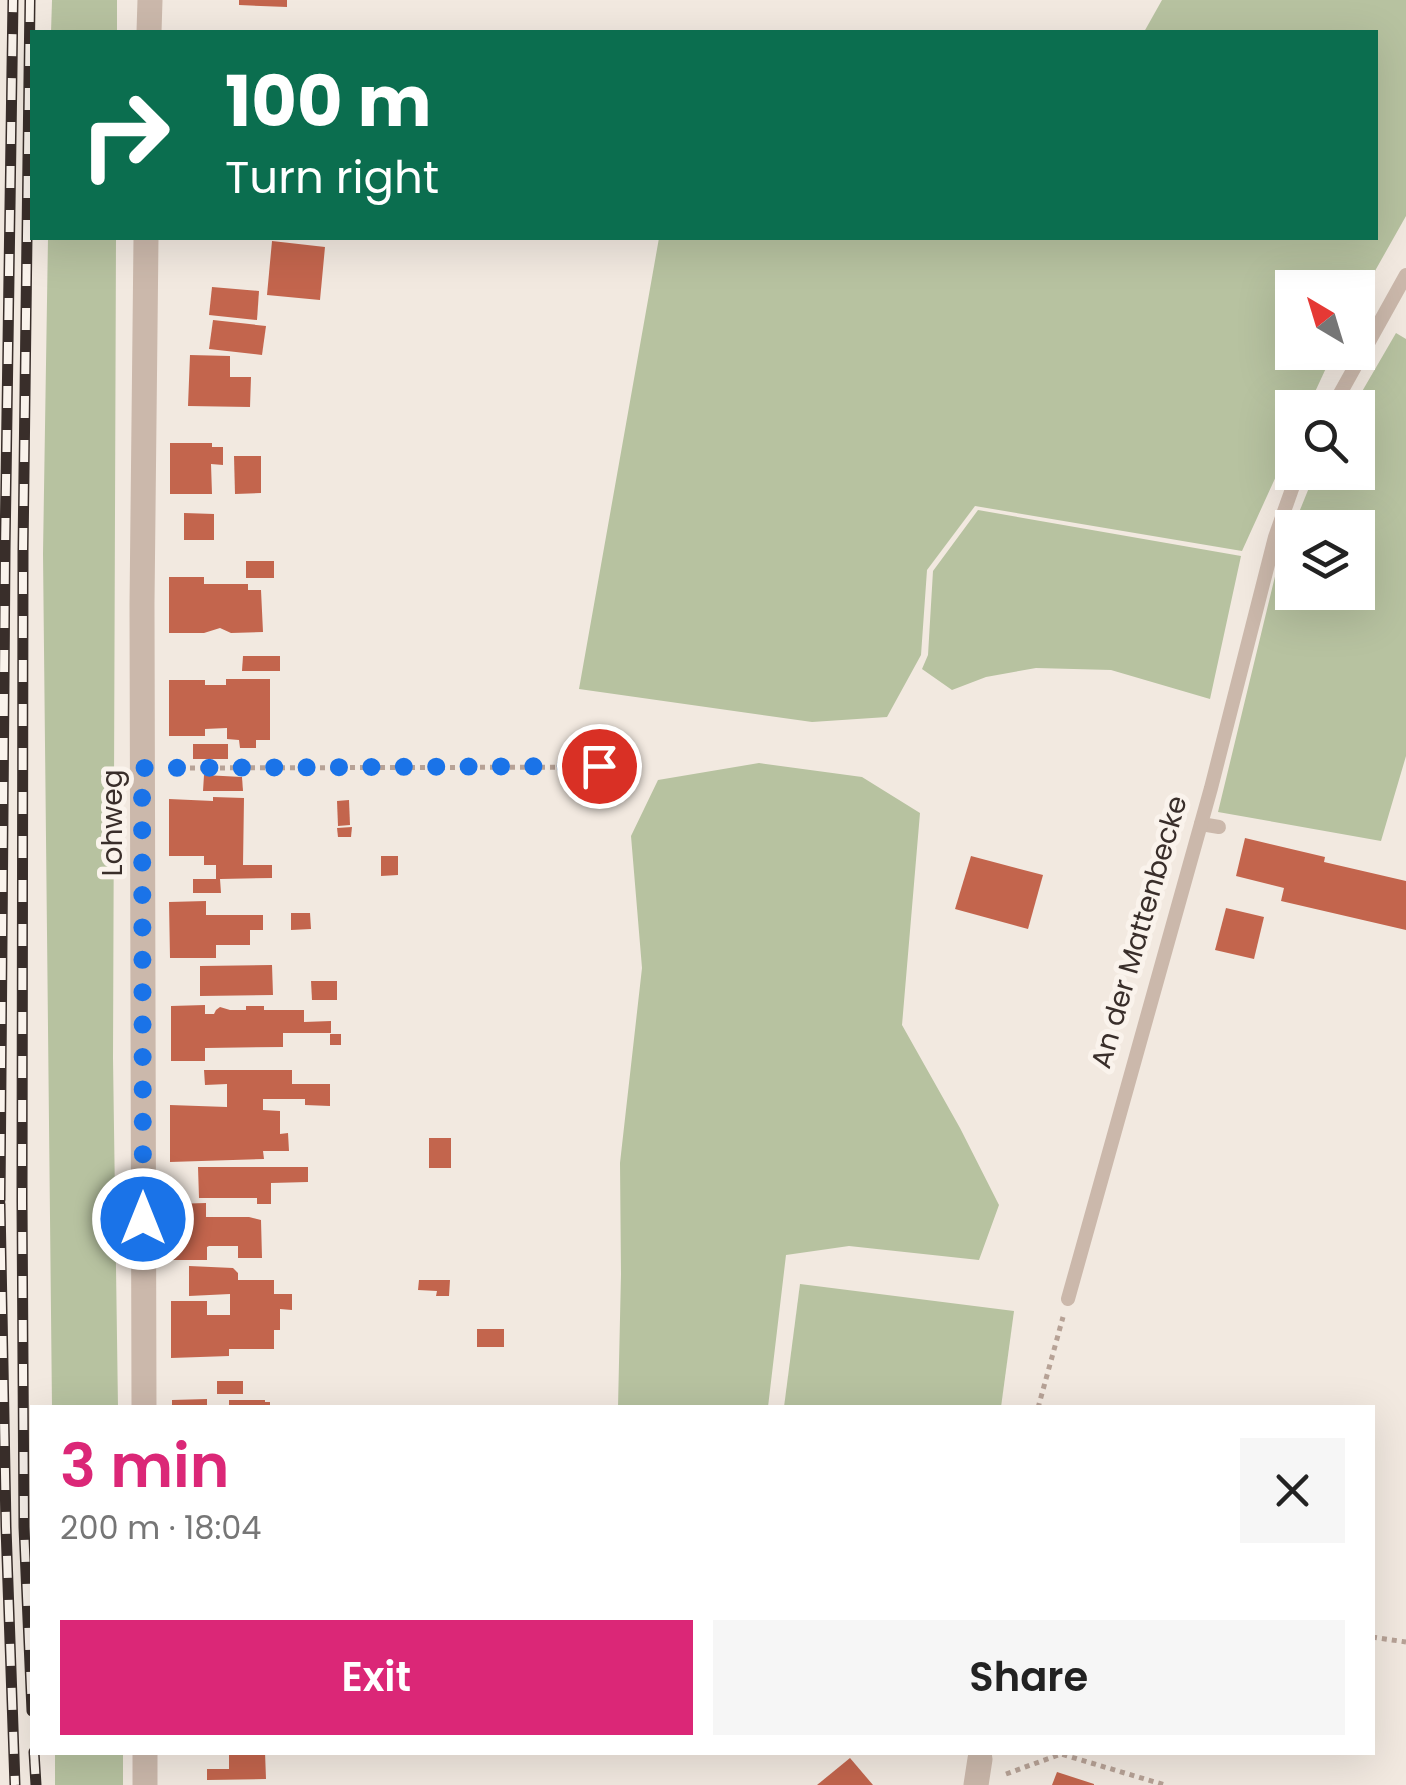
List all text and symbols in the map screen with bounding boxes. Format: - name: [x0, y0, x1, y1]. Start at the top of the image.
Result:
- text: 100 m: [225, 52, 432, 151]
- icon: right: [60, 70, 190, 200]
- text: Turn right: [225, 146, 439, 209]
- north arrow: [1275, 270, 1375, 370]
- map controls: [1275, 270, 1375, 610]
- button: search: [1275, 390, 1375, 490]
- button: layers: [1275, 510, 1375, 610]
- pin: [557, 724, 642, 809]
- icon: arrive: [572, 739, 627, 794]
- street label: Lohweg: [93, 769, 132, 877]
- street label: An der Mattenbecke: [1081, 791, 1197, 1073]
- position arrow: [91, 1167, 195, 1271]
- text: 3 min: [60, 1424, 229, 1508]
- button: close: [1240, 1438, 1345, 1543]
- text: 200 m · 18:04: [60, 1505, 261, 1550]
- button: Exit: [60, 1620, 693, 1735]
- button: Share: [713, 1620, 1345, 1735]

